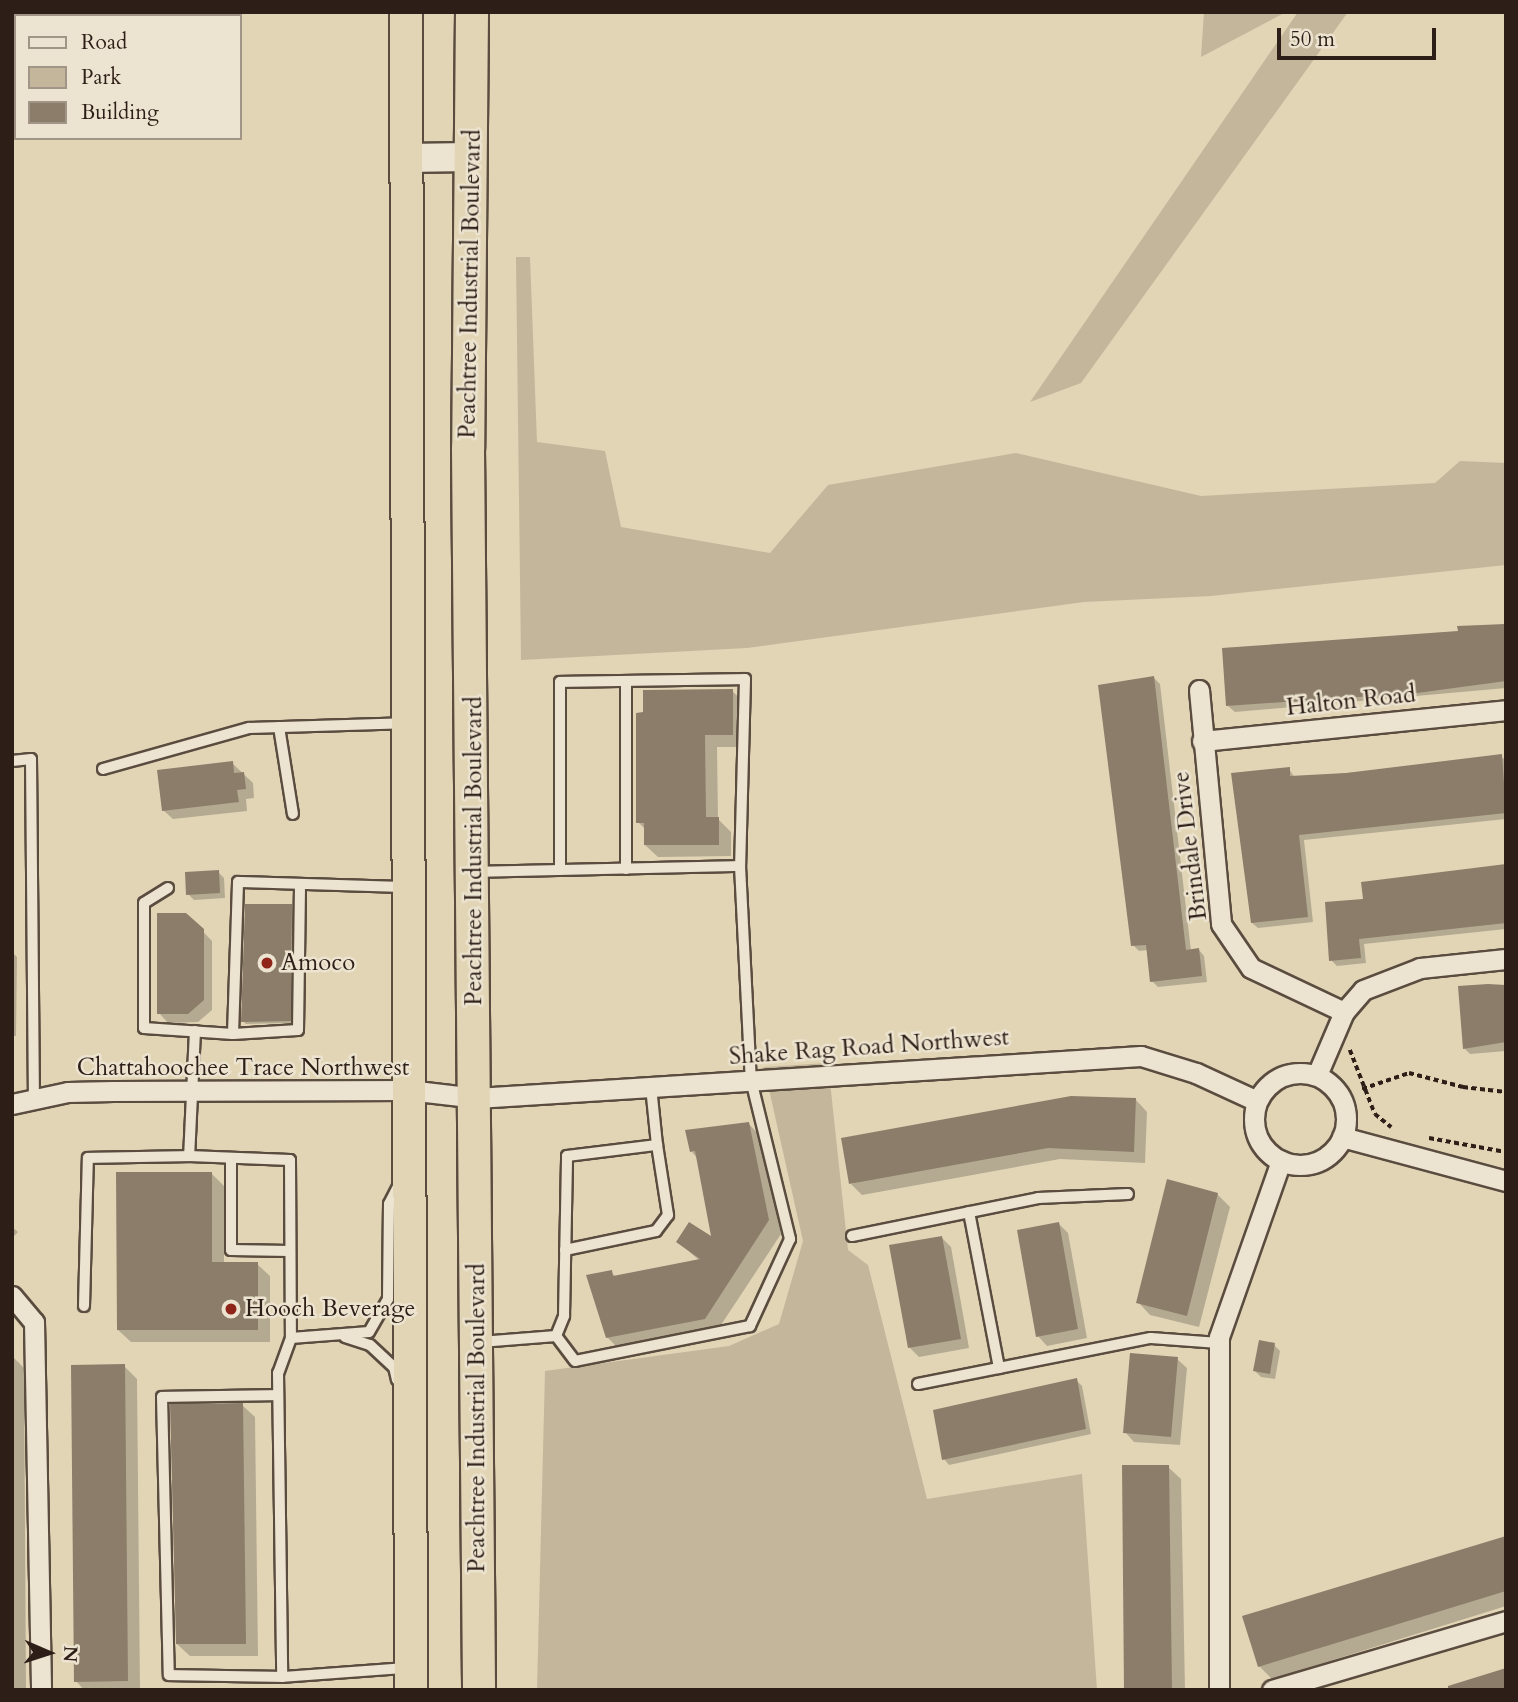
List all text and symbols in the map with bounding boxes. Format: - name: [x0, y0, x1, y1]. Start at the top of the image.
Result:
- legend: [14, 14, 242, 140]
- scale bar: [1280, 14, 1439, 58]
- text: 50 m: [1290, 25, 1335, 54]
- text: Road: [81, 28, 127, 57]
- text: Park: [81, 63, 121, 92]
- text: Building: [81, 98, 159, 127]
- street label: Peachtree Industrial Boulevard: [453, 129, 487, 439]
- street label: Halton Road: [1285, 680, 1417, 722]
- street label: Peachtree Industrial Boulevard: [460, 696, 488, 1006]
- street label: Brindale Drive: [1167, 770, 1213, 922]
- place label: Amoco: [281, 949, 355, 977]
- marker: Amoco: [259, 955, 275, 971]
- street label: Shake Rag Road Northwest: [728, 1023, 1010, 1071]
- street label: Chattahoochee Trace Northwest: [77, 1054, 409, 1082]
- street label: Peachtree Industrial Boulevard: [463, 1263, 491, 1573]
- place label: Hooch Beverage: [245, 1295, 415, 1323]
- marker: Hooch Beverage: [223, 1301, 239, 1317]
- north arrow: [14, 1618, 84, 1688]
- text: N: [57, 1645, 83, 1663]

